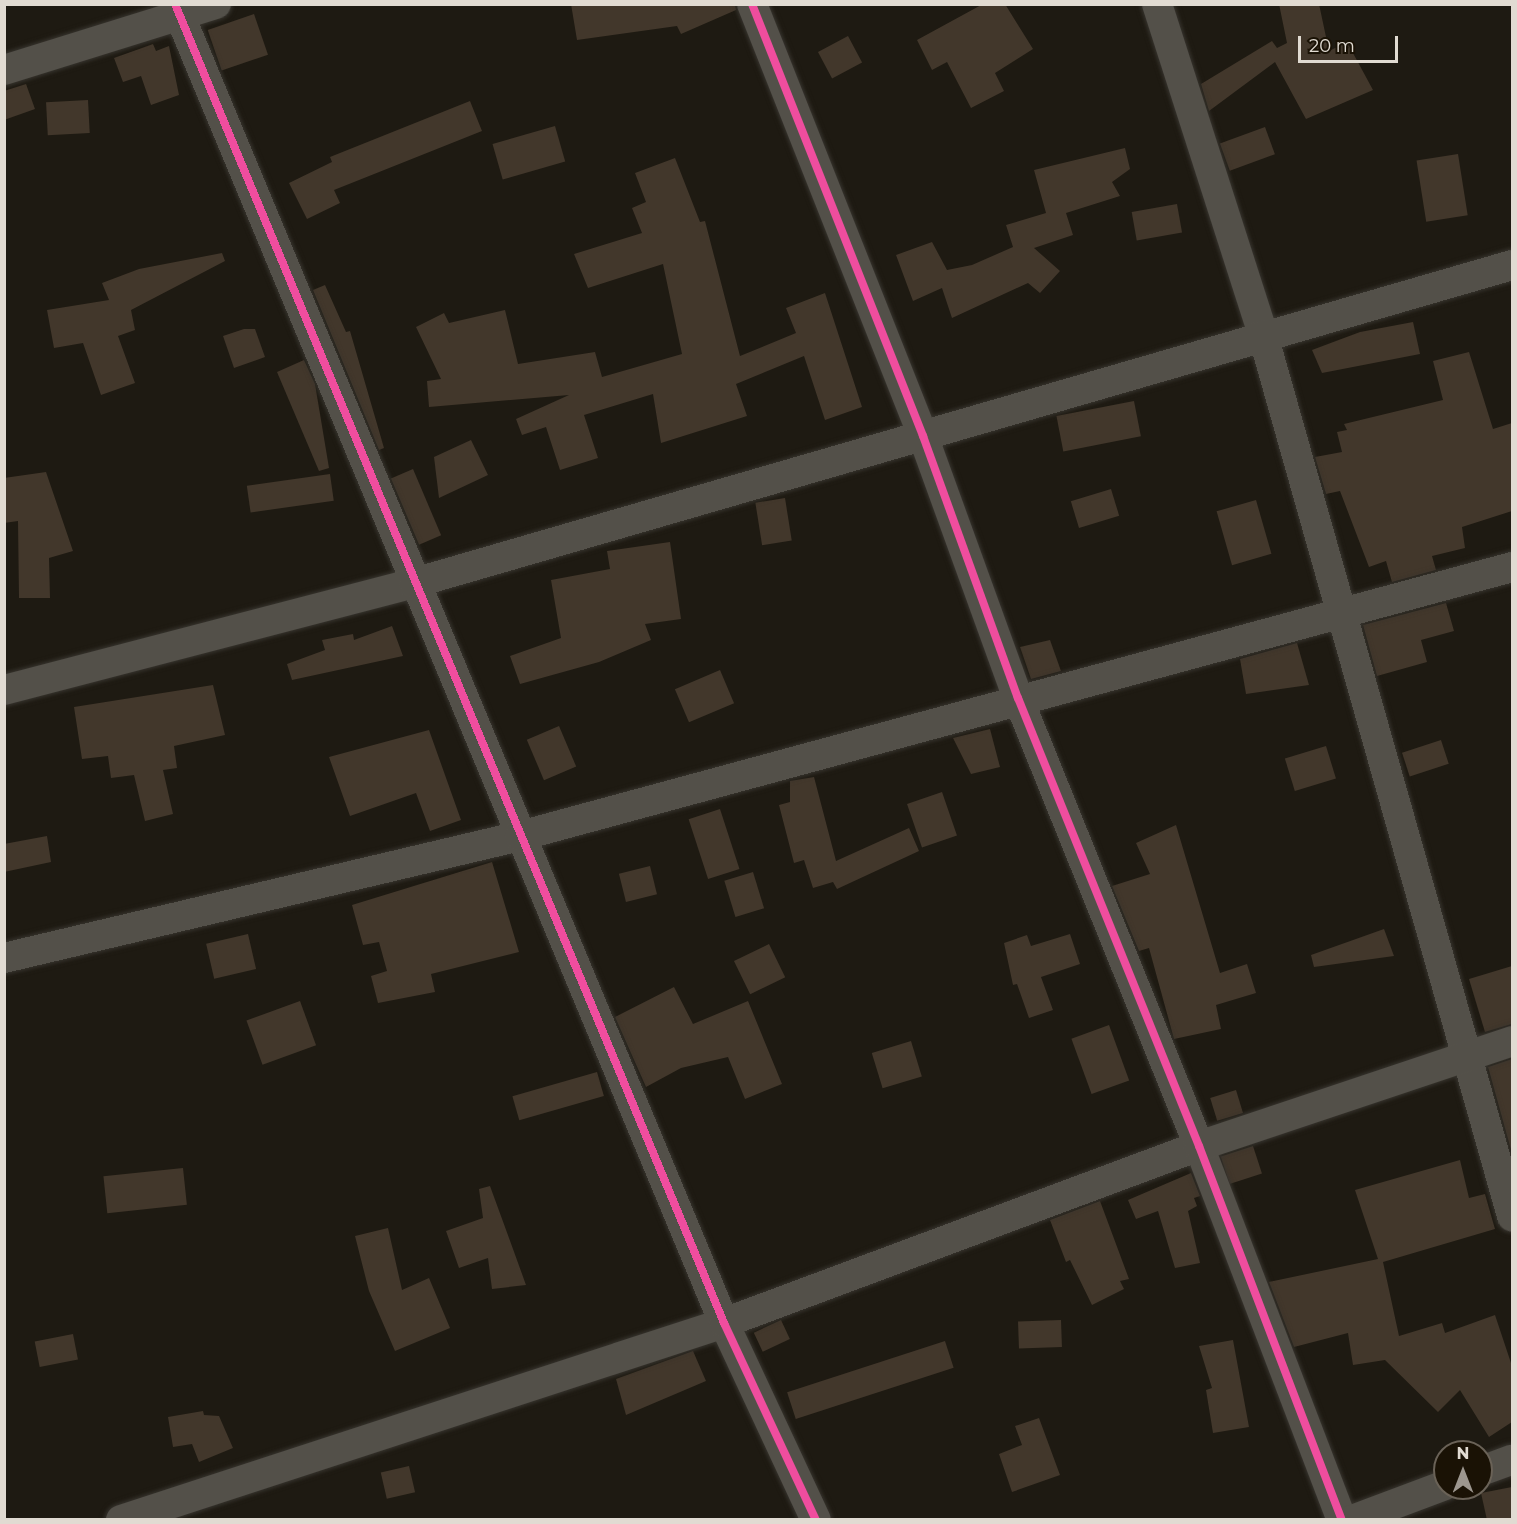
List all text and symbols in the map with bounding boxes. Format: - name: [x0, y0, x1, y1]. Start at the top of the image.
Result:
- scale bar: [1301, 24, 1402, 62]
- text: 20 m: [1309, 35, 1355, 57]
- north arrow: [1433, 1440, 1493, 1500]
- text: N: [1457, 1444, 1469, 1463]

